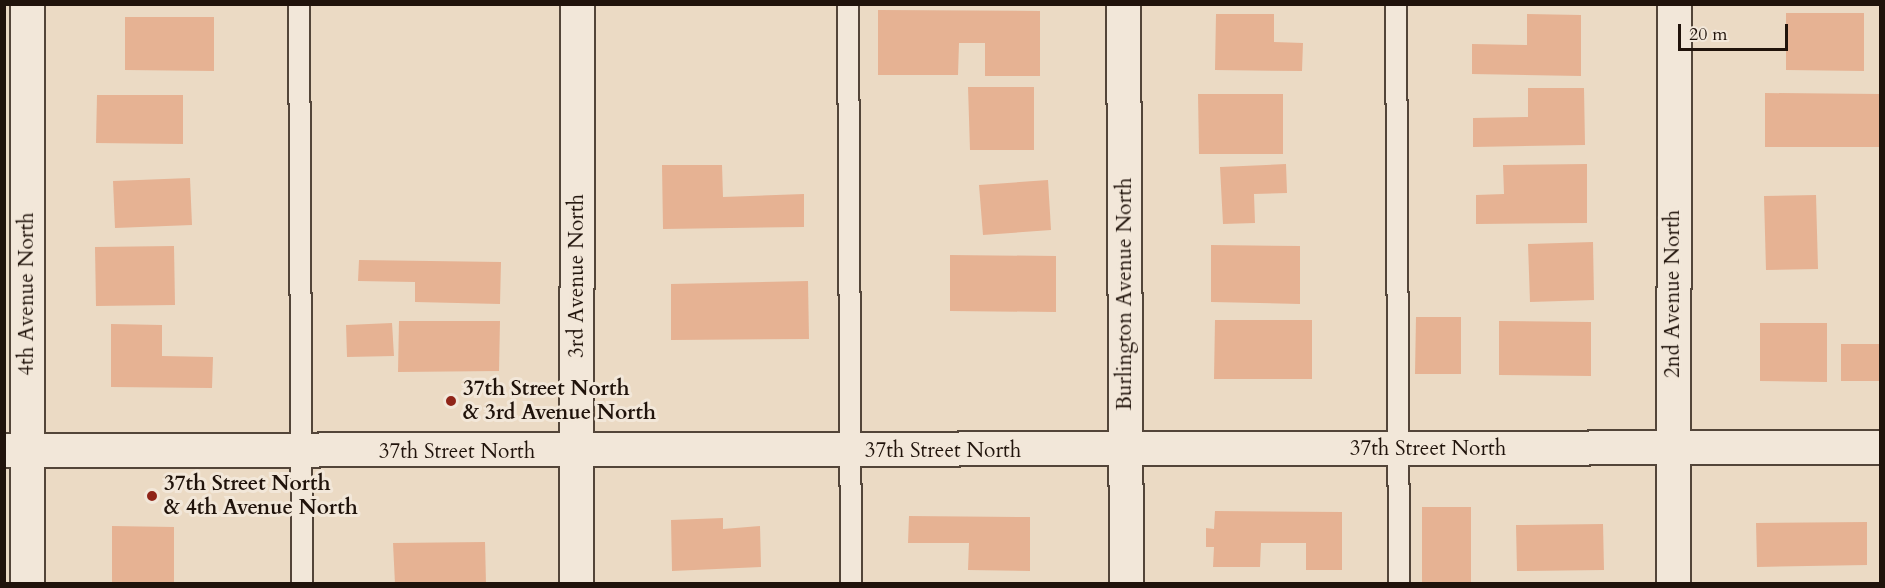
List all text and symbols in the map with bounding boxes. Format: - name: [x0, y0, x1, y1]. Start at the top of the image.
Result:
- scale bar: [1681, 12, 1790, 50]
- text: 20 m: [1689, 22, 1728, 47]
- street label: Burlington Avenue North: [1112, 178, 1138, 410]
- street label: 3rd Avenue North: [564, 194, 590, 358]
- street label: 2nd Avenue North: [1660, 210, 1686, 378]
- street label: 4th Avenue North: [14, 212, 40, 376]
- place label: 37th Street North & 3rd Avenue North: [463, 376, 656, 426]
- marker: 37th Street North & 3rd Avenue North: [444, 394, 458, 408]
- street label: 37th Street North: [1350, 436, 1506, 462]
- street label: 37th Street North: [865, 438, 1021, 464]
- street label: 37th Street North: [379, 439, 535, 465]
- place label: 37th Street North & 4th Avenue North: [164, 471, 358, 521]
- marker: 37th Street North & 4th Avenue North: [145, 489, 159, 503]

